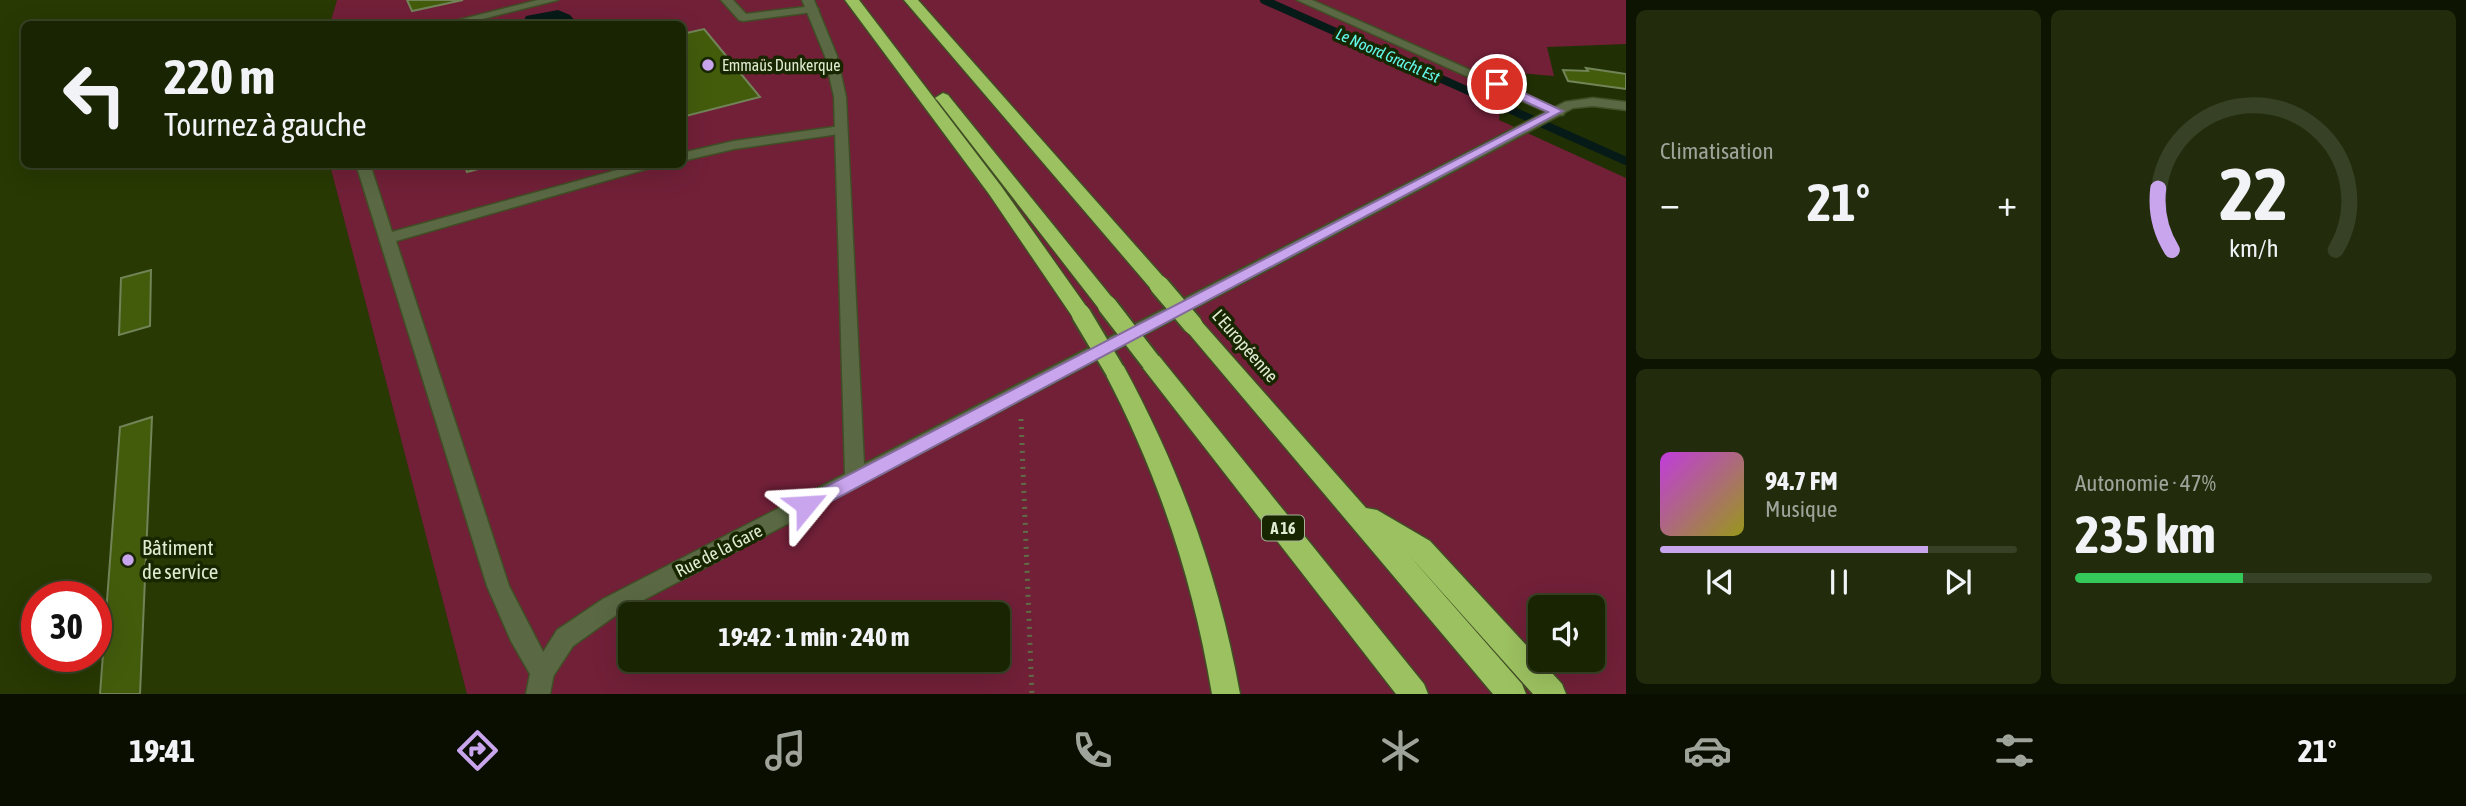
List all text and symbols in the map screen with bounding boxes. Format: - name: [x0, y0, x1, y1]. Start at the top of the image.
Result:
- water label: Le Noord Gracht Est: [1333, 24, 1443, 86]
- text: 220 m: [164, 48, 275, 104]
- icon: left: [49, 49, 140, 140]
- pin: [1467, 54, 1527, 114]
- place label: Emmaüs Dunkerque: [722, 56, 841, 75]
- marker: Emmaüs Dunkerque: [700, 57, 716, 73]
- icon: arrive: [1478, 65, 1516, 103]
- text: Tournez à gauche: [164, 106, 367, 143]
- text: Climatisation: [1660, 138, 1774, 164]
- text: 22: [2219, 153, 2288, 236]
- text: 21°: [1807, 172, 1870, 232]
- text: −: [1660, 181, 1680, 224]
- text: +: [1997, 181, 2017, 224]
- text: km/h: [2229, 234, 2278, 262]
- street label: L'Européenne: [1208, 305, 1283, 386]
- text: 94.7 FM: [1765, 466, 1838, 496]
- position arrow: [769, 468, 843, 542]
- text: Autonomie · 47%: [2075, 470, 2216, 496]
- text: Musique: [1765, 496, 1837, 522]
- text: 235 km: [2075, 504, 2216, 564]
- road number: A 16: [1262, 516, 1304, 540]
- street label: Rue de la Gare: [672, 520, 766, 581]
- place label: Bâtiment de service: [142, 535, 218, 583]
- marker: Bâtiment de service: [120, 552, 136, 568]
- icon: previous: [1701, 563, 1739, 601]
- icon: pause: [1820, 563, 1858, 601]
- icon: next: [1939, 563, 1977, 601]
- speed limit sign: 30: [21, 581, 112, 672]
- map controls: [1528, 595, 1605, 672]
- button: sound: [1528, 595, 1605, 672]
- text: 19:42 · 1 min · 240 m: [719, 622, 909, 652]
- icon: directions: [453, 726, 502, 775]
- icon: music: [761, 726, 810, 775]
- icon: phone: [1068, 726, 1117, 775]
- icon: climate: [1376, 726, 1425, 775]
- icon: car: [1683, 726, 1732, 775]
- icon: filters: [1990, 726, 2039, 775]
- text: 19:41: [129, 732, 195, 769]
- text: 21°: [2298, 732, 2337, 769]

